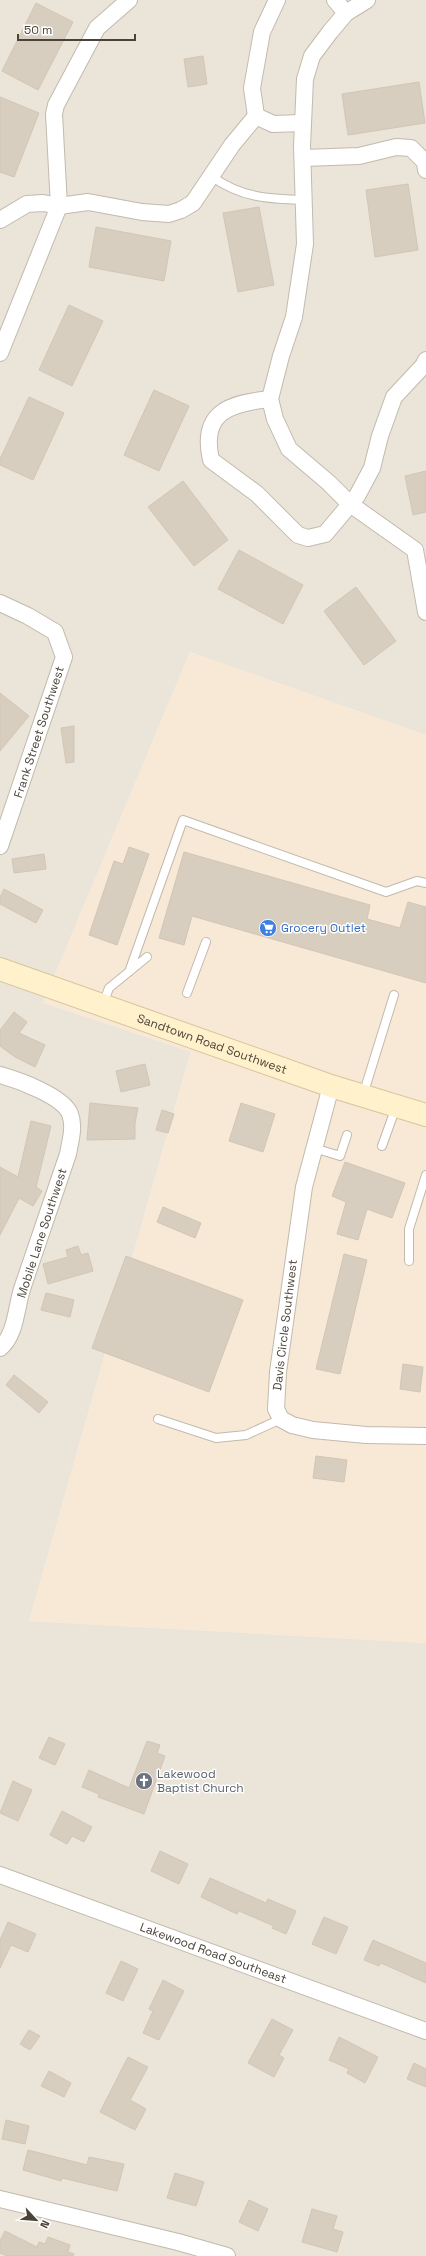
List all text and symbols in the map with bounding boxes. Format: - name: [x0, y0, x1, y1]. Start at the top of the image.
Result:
- scale bar: [18, 16, 135, 42]
- text: 50 m: [24, 22, 52, 38]
- street label: Frank Street Southwest: [10, 664, 68, 800]
- supermarket icon: Grocery Outlet: [258, 918, 278, 938]
- place label: Grocery Outlet: [281, 920, 366, 936]
- street label: Sandtown Road Southwest: [135, 1010, 289, 1078]
- street label: Mobile Lane Southwest: [13, 1166, 71, 1300]
- street label: Davis Circle Southwest: [269, 1259, 301, 1391]
- place label: Lakewood Baptist Church: [157, 1766, 244, 1796]
- church icon: Lakewood Baptist Church: [134, 1771, 154, 1791]
- street label: Lakewood Road Southeast: [138, 1919, 289, 1987]
- north arrow: [16, 2200, 56, 2240]
- text: N: [37, 2218, 53, 2231]

